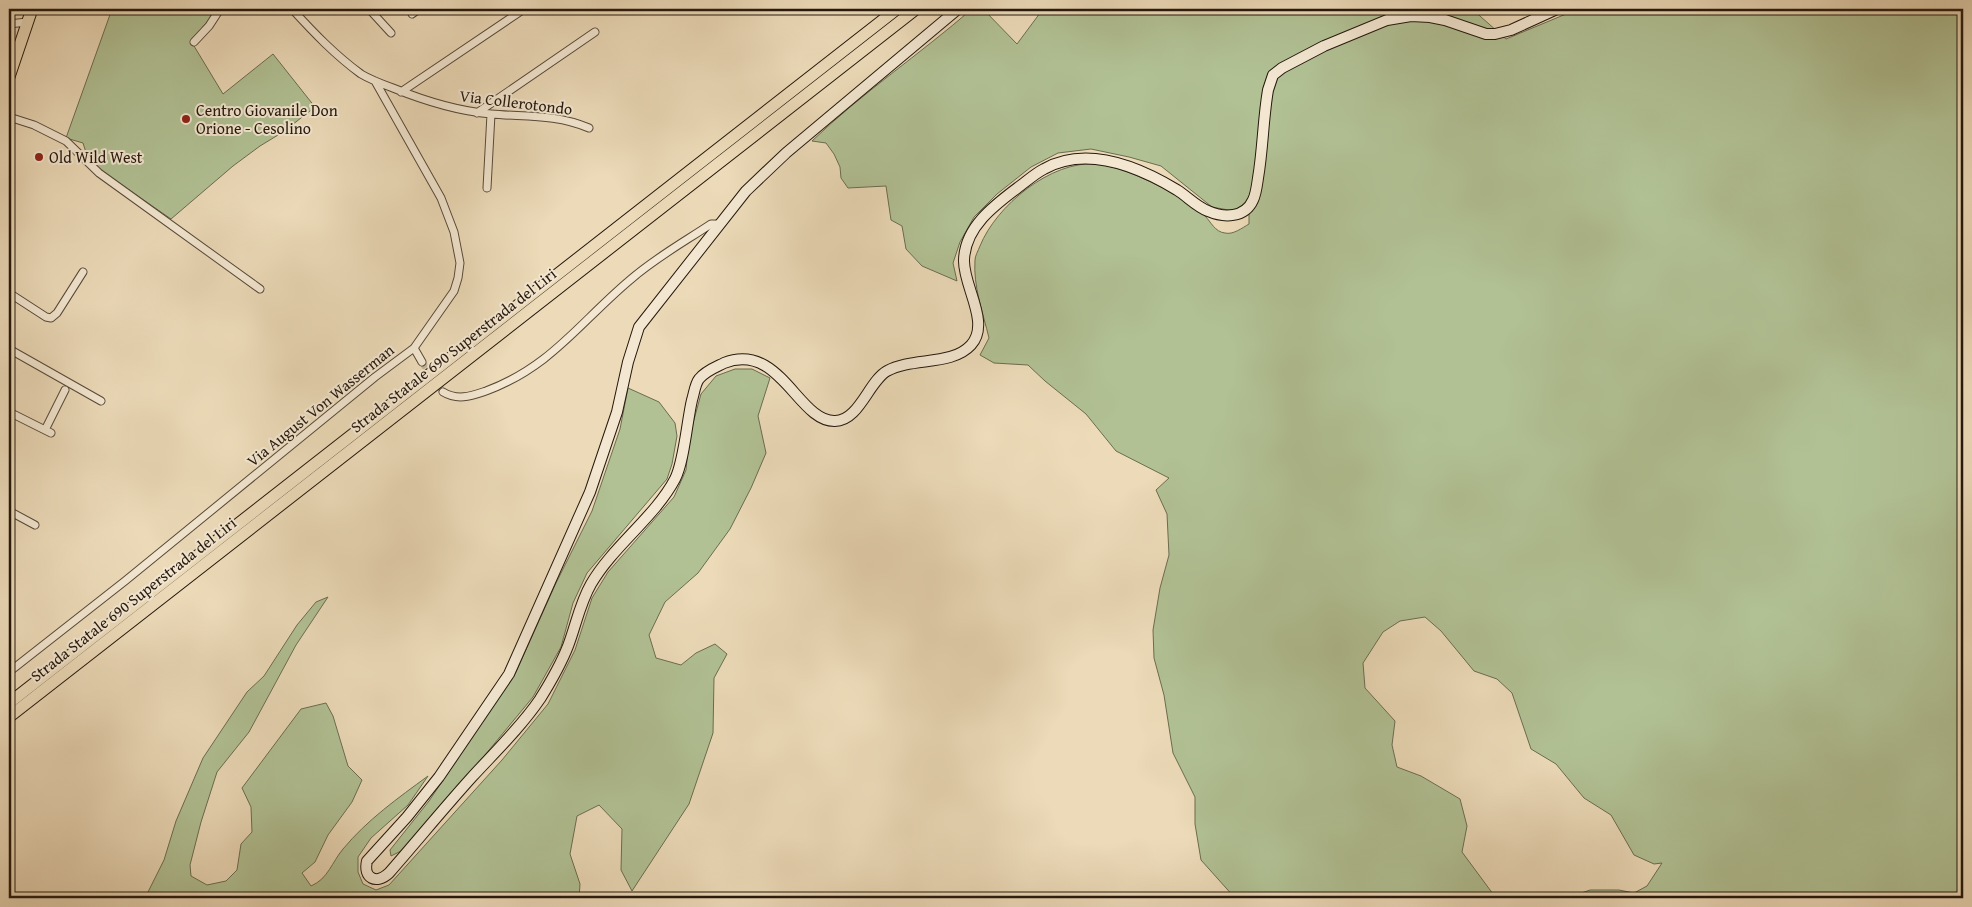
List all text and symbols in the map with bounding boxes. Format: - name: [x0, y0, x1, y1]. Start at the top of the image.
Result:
- street label: Via Collerotondo: [458, 83, 574, 121]
- place label: Centro Giovanile Don Orione - Cesolino: [196, 98, 338, 140]
- marker: Centro Giovanile Don Orione - Cesolino: [180, 113, 192, 125]
- place label: Old Wild West: [49, 145, 143, 169]
- marker: Old Wild West: [33, 151, 45, 163]
- street label: Strada Statale 690 Superstrada del Liri: [345, 262, 562, 438]
- street label: Via August Von Wasserman: [241, 338, 399, 472]
- street label: Strada Statale 690 Superstrada del Liri: [25, 511, 242, 687]

